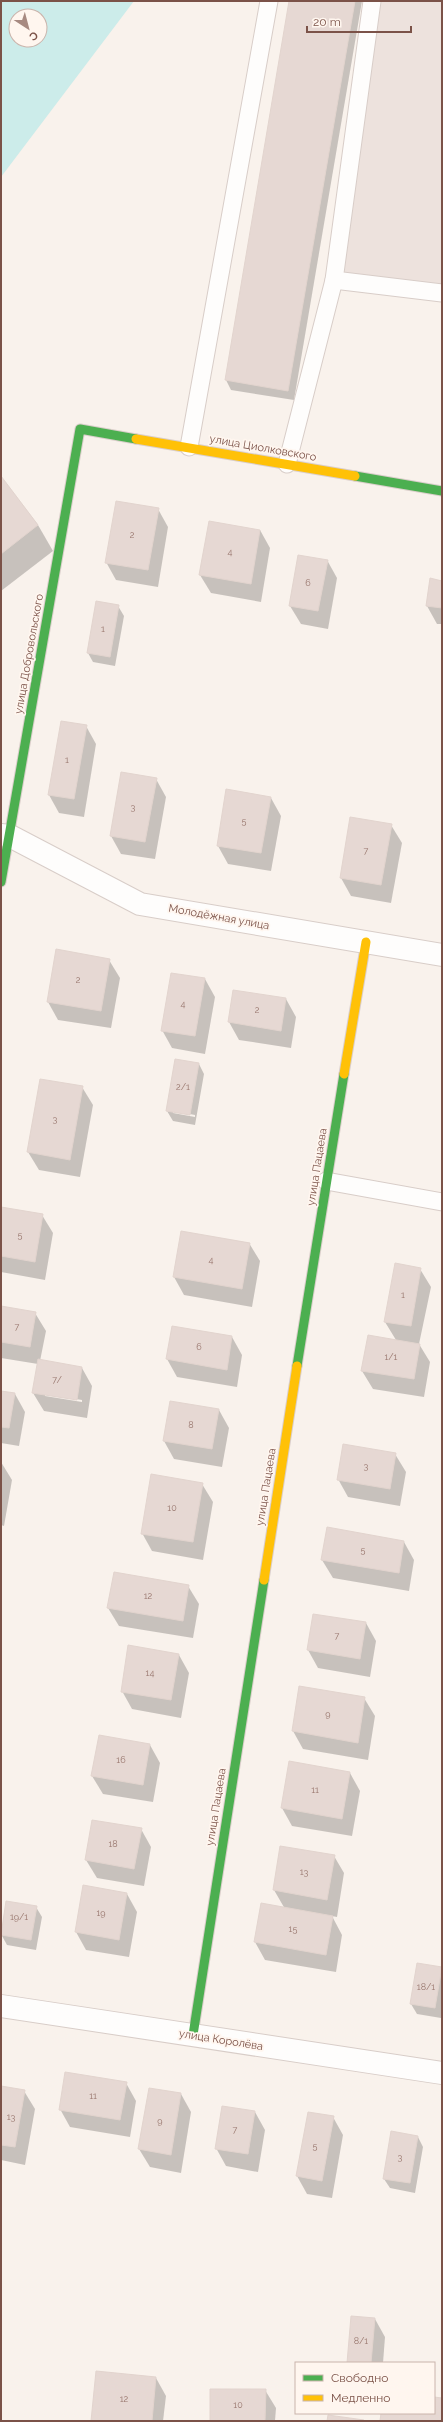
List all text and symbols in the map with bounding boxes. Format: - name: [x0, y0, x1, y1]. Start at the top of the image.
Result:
- north arrow: [8, 8, 48, 48]
- scale bar: [307, 8, 411, 34]
- text: 20 m: [313, 15, 341, 29]
- text: С: [26, 28, 40, 43]
- street label: улица Циолковского: [209, 432, 318, 464]
- house number: 2: [130, 530, 135, 540]
- house number: 4: [228, 547, 233, 557]
- house number: 6: [305, 578, 311, 588]
- street label: улица Добровольского: [12, 592, 46, 715]
- house number: 1: [101, 624, 105, 634]
- house number: 1: [65, 755, 69, 765]
- house number: 3: [131, 802, 136, 812]
- house number: 5: [242, 816, 247, 826]
- house number: 7: [364, 846, 369, 856]
- street label: Молодёжная улица: [168, 902, 270, 932]
- house number: 2: [76, 975, 81, 985]
- house number: 4: [181, 999, 186, 1009]
- house number: 2: [255, 1005, 260, 1015]
- house number: 2/1: [176, 1082, 190, 1092]
- house number: 3: [53, 1114, 58, 1124]
- street label: улица Пацаева: [304, 1127, 330, 1207]
- house number: 5: [18, 1230, 23, 1240]
- house number: 4: [209, 1255, 214, 1265]
- house number: 1: [401, 1290, 405, 1300]
- house number: 7: [15, 1322, 20, 1332]
- house number: 6: [196, 1342, 202, 1352]
- house number: 1/1: [385, 1352, 398, 1362]
- house number: 7/: [52, 1375, 62, 1385]
- house number: 8: [188, 1420, 194, 1430]
- street label: улица Пацаева: [253, 1447, 279, 1527]
- house number: 3: [364, 1461, 369, 1471]
- house number: 10: [167, 1503, 177, 1513]
- house number: 5: [361, 1545, 366, 1555]
- house number: 12: [144, 1591, 153, 1601]
- house number: 7: [335, 1631, 340, 1641]
- house number: 14: [146, 1668, 154, 1678]
- house number: 9: [325, 1709, 331, 1719]
- house number: 16: [116, 1755, 126, 1765]
- street label: улица Пацаева: [203, 1767, 229, 1847]
- house number: 11: [311, 1785, 319, 1795]
- house number: 18: [108, 1839, 118, 1849]
- house number: 13: [300, 1867, 309, 1877]
- house number: 19: [96, 1908, 106, 1918]
- house number: 19/1: [10, 1912, 28, 1922]
- house number: 15: [289, 1924, 297, 1934]
- house number: 18/1: [417, 1982, 435, 1992]
- street label: улица Королёва: [178, 2027, 264, 2053]
- house number: 11: [89, 2091, 97, 2101]
- house number: 13: [7, 2112, 16, 2122]
- house number: 9: [157, 2116, 163, 2126]
- house number: 7: [233, 2125, 238, 2135]
- house number: 5: [313, 2141, 318, 2151]
- house number: 3: [398, 2152, 403, 2162]
- house number: 8/1: [354, 2336, 368, 2346]
- legend: [295, 2362, 435, 2414]
- text: Свободно: [331, 2371, 388, 2385]
- text: Медленно: [331, 2391, 390, 2405]
- house number: 12: [120, 2394, 129, 2404]
- house number: 10: [233, 2400, 243, 2410]

